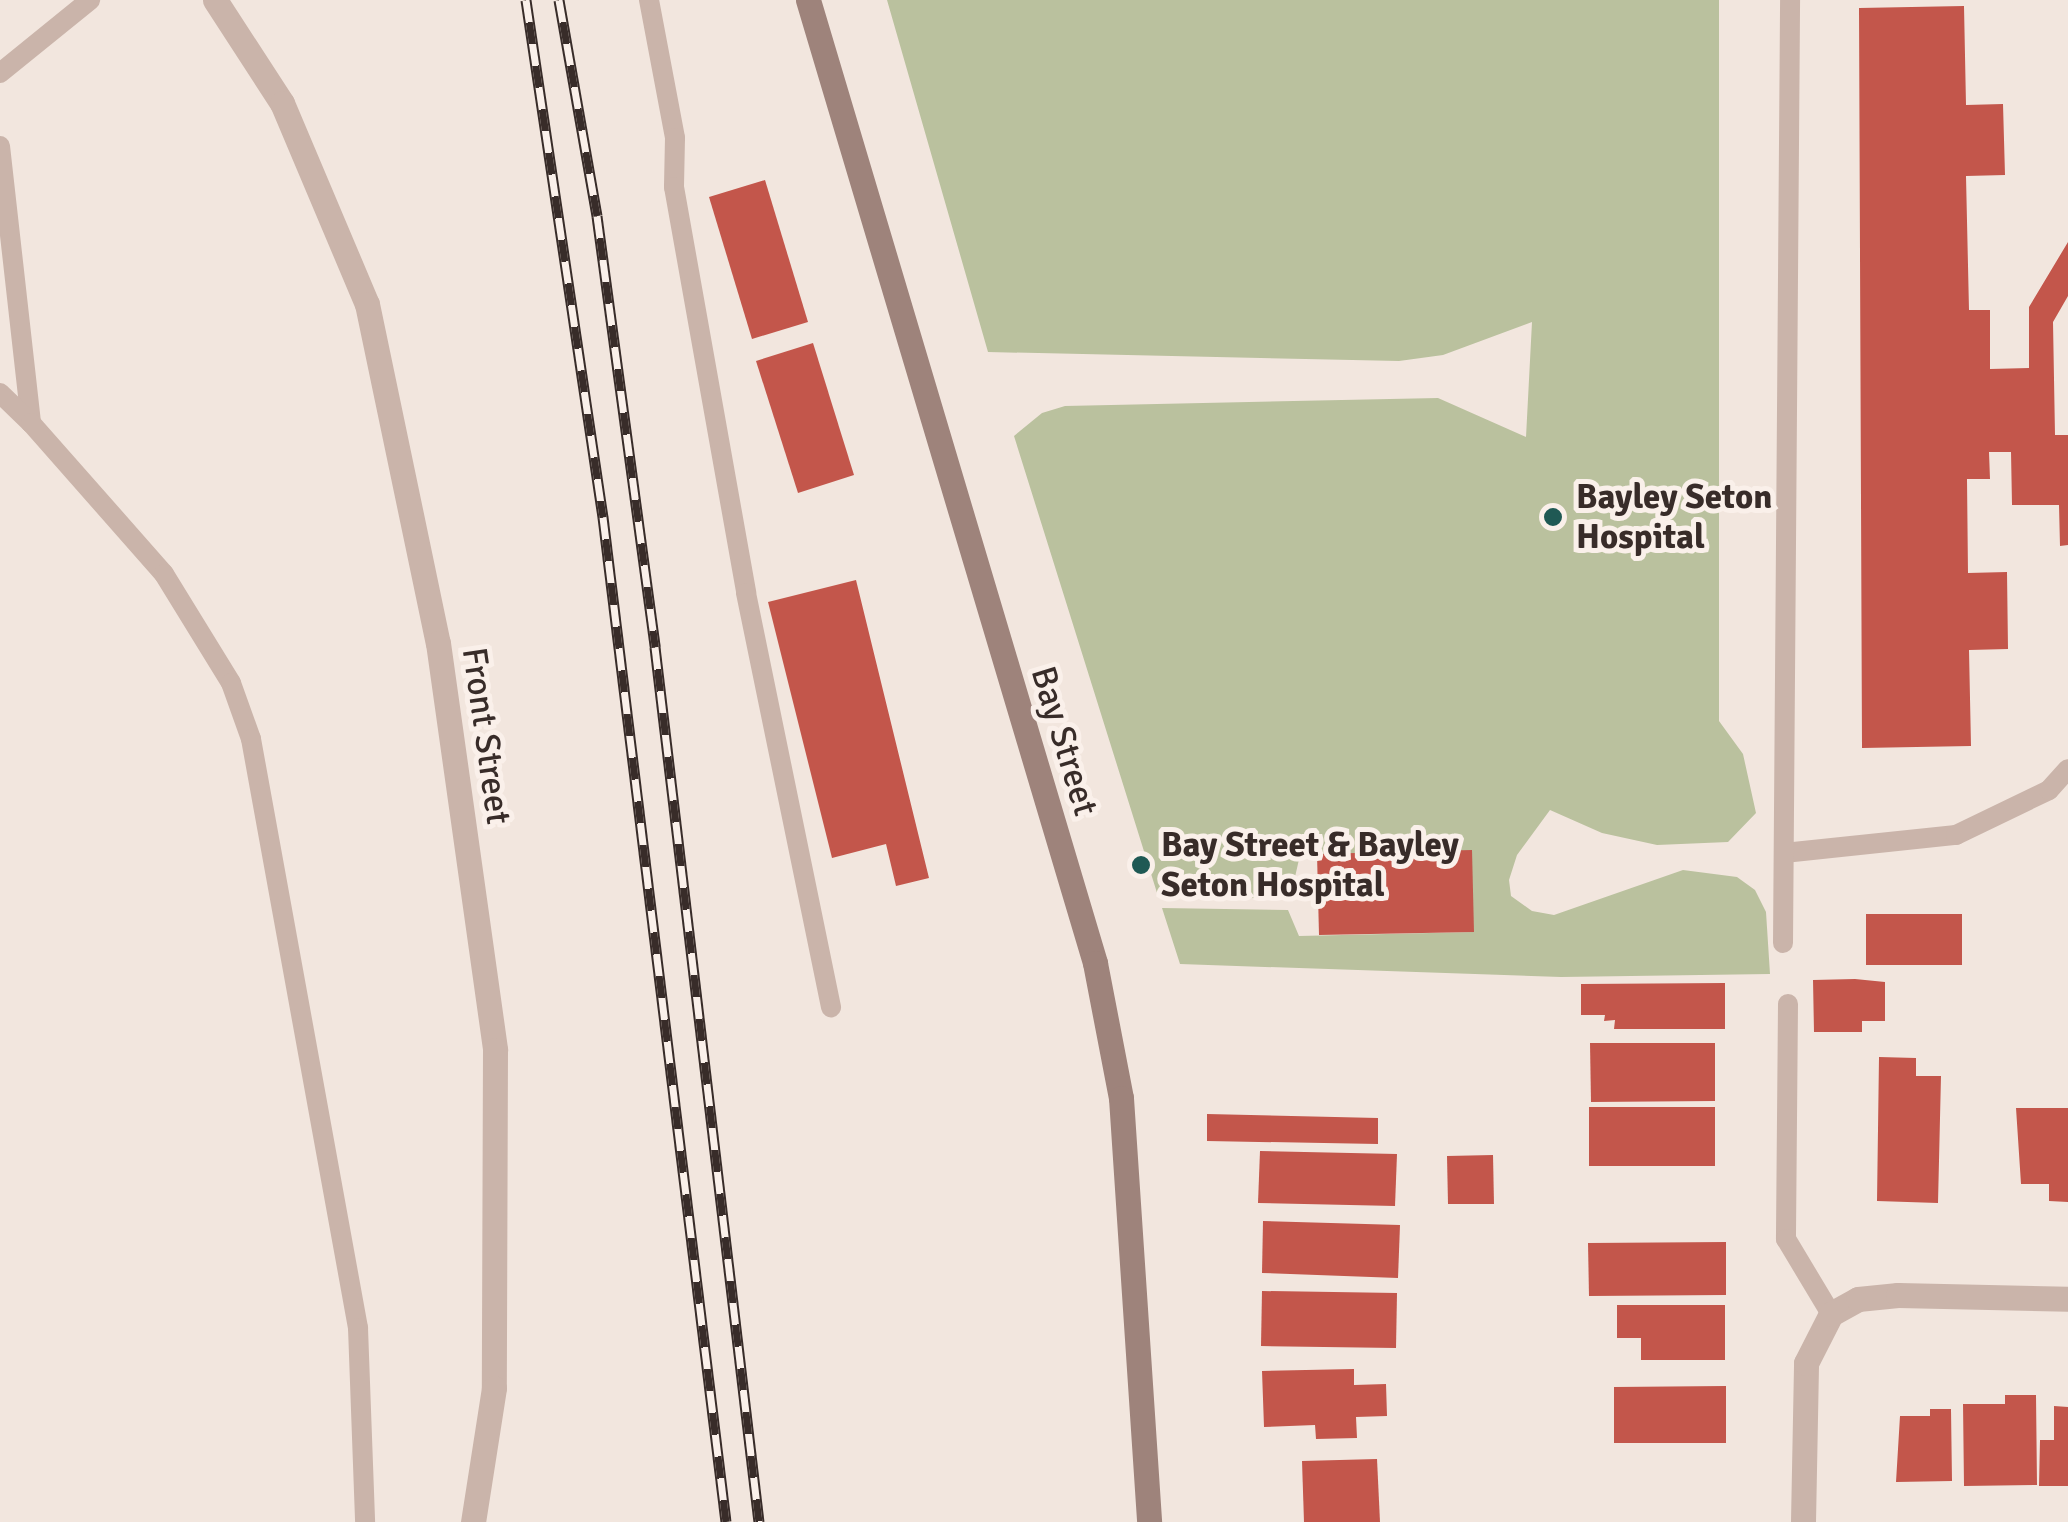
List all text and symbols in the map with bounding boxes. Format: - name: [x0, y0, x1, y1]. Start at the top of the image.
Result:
- place label: Bayley Seton Hospital: [1576, 476, 1772, 558]
- marker: Bayley Seton Hospital: [1540, 504, 1566, 530]
- street label: Front Street: [453, 645, 519, 827]
- street label: Bay Street: [1021, 661, 1107, 821]
- place label: Bay Street & Bayley Seton Hospital: [1161, 824, 1459, 906]
- marker: Bay Street & Bayley Seton Hospital: [1130, 854, 1152, 876]

